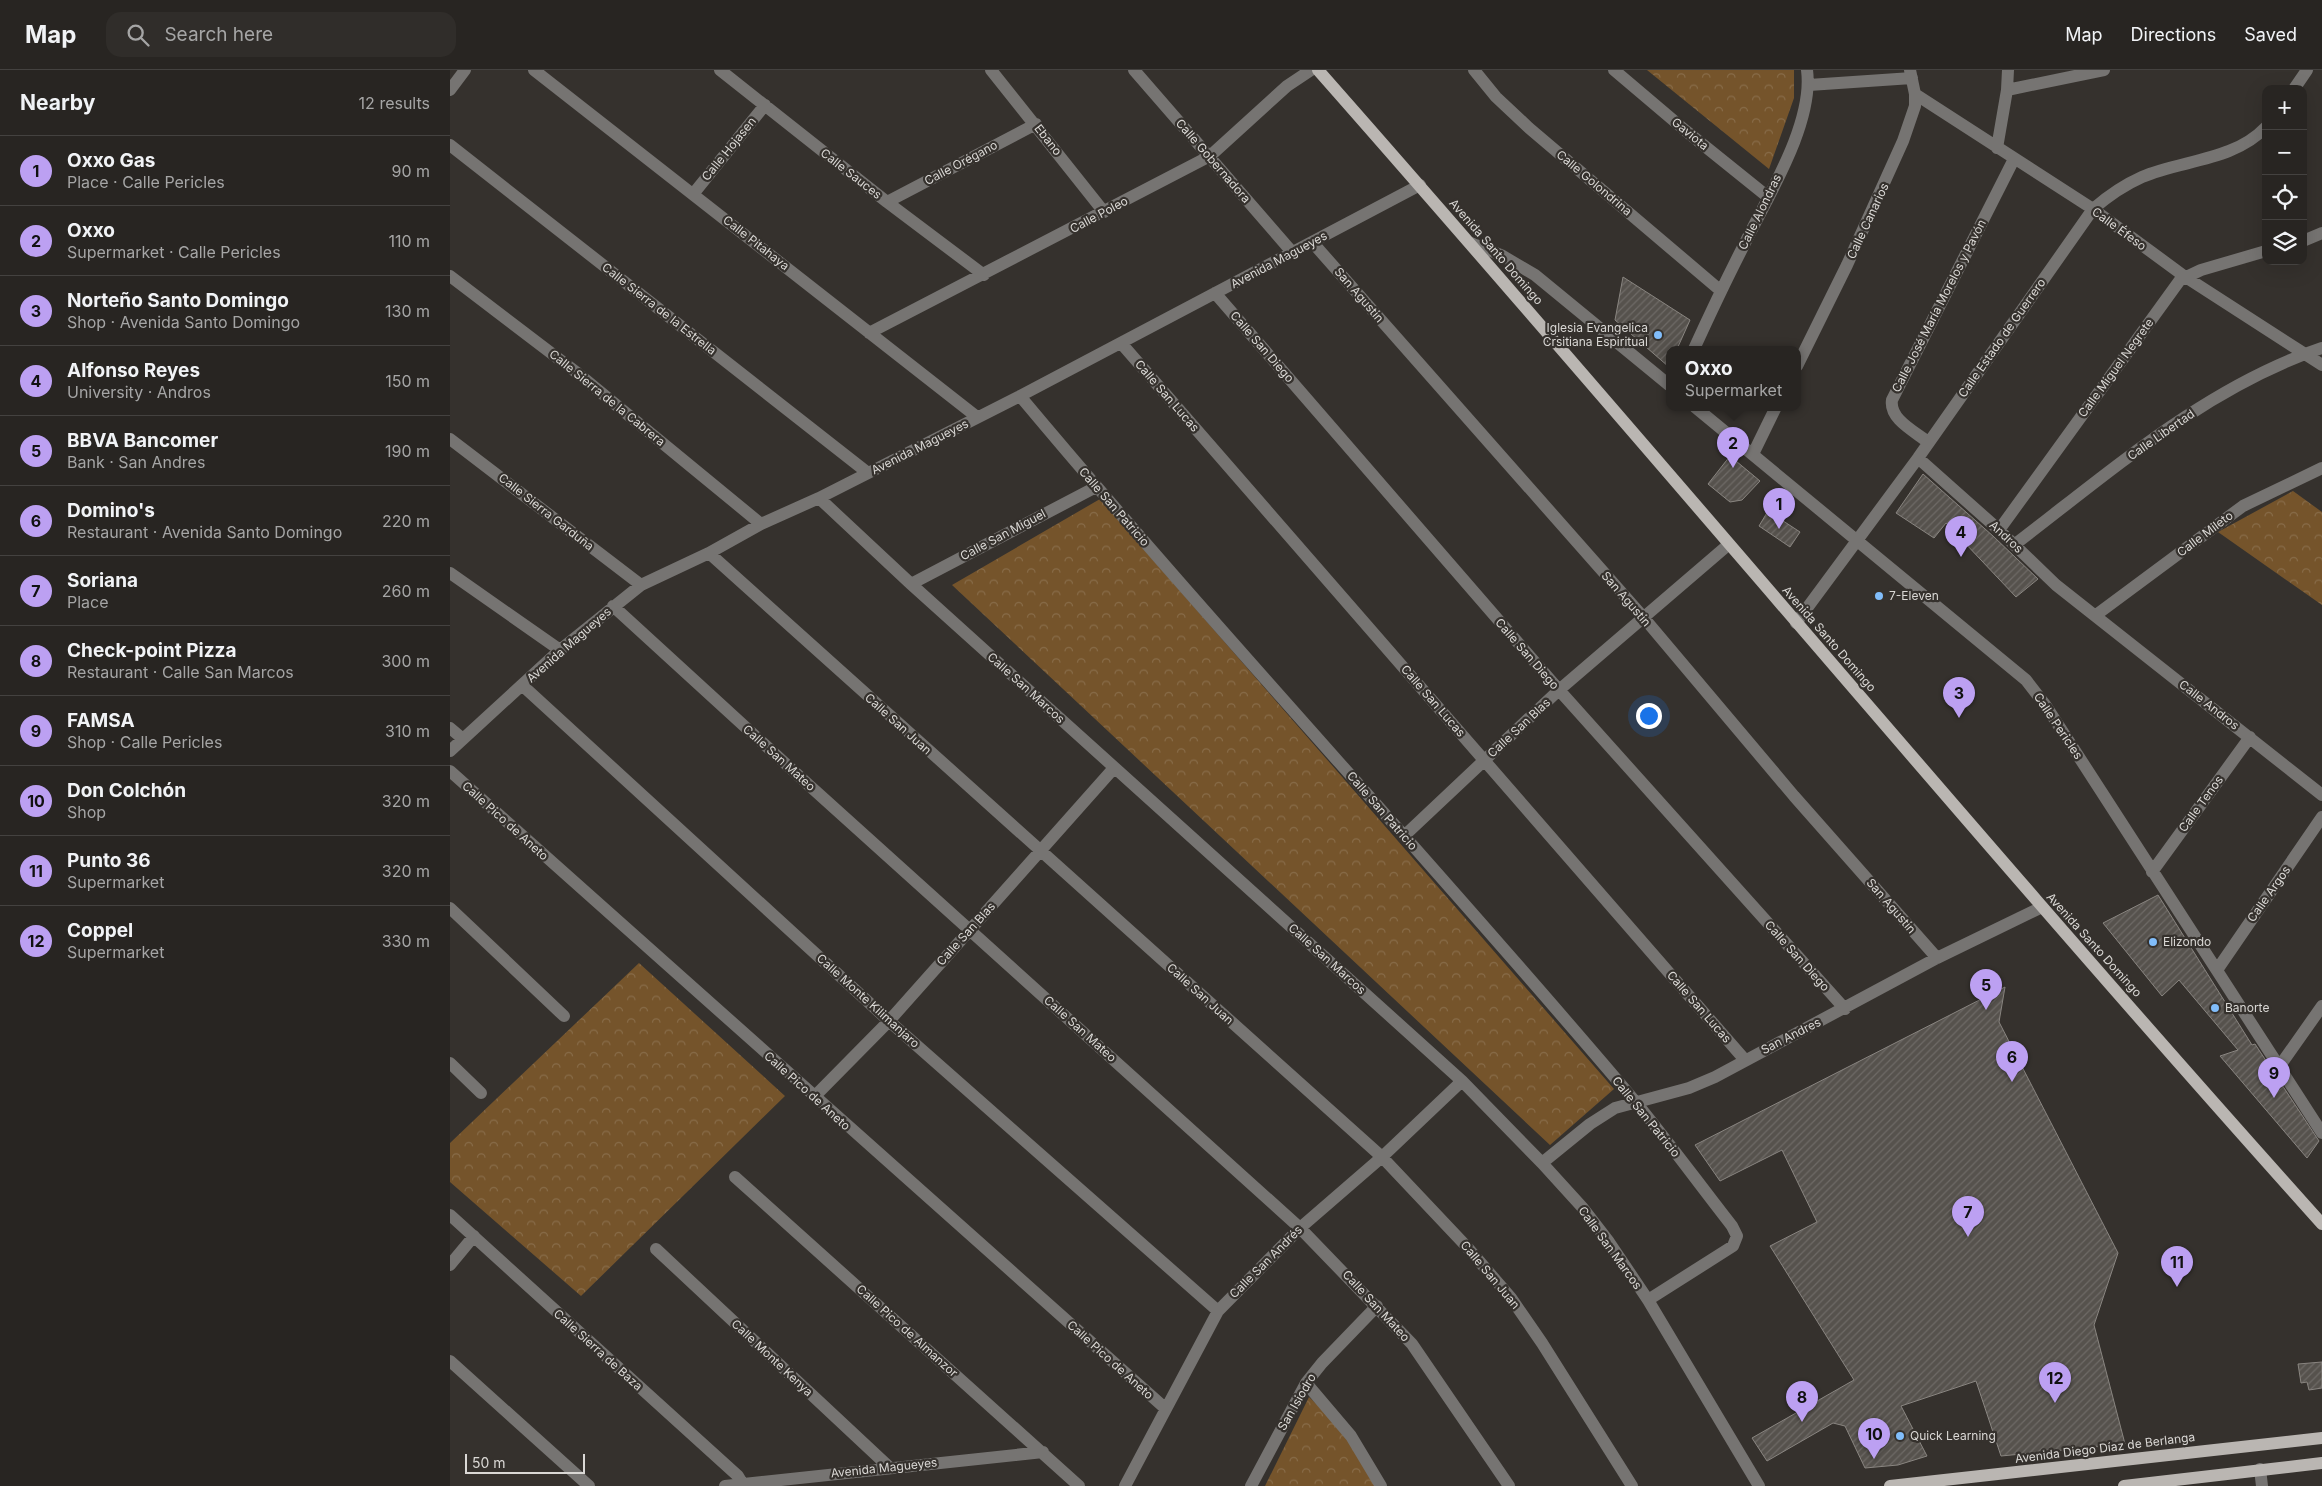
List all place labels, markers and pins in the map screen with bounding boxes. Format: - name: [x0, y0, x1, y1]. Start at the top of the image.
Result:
- place label: Iglesia Evangelica Crsitiana Espiritual: [1543, 320, 1648, 349]
- marker: Iglesia Evangelica Crsitiana Espiritual: [1652, 329, 1664, 341]
- pin: 2: [1717, 427, 1749, 468]
- pin: 1: [1763, 488, 1795, 529]
- pin: 4: [1945, 516, 1977, 557]
- place label: 7-Eleven: [1889, 588, 1939, 603]
- marker: 7-Eleven: [1873, 590, 1885, 602]
- pin: 3: [1943, 677, 1975, 718]
- place label: Elizondo: [2163, 934, 2211, 949]
- marker: Elizondo: [2147, 936, 2159, 948]
- pin: 5: [1970, 969, 2002, 1010]
- place label: Banorte: [2225, 1000, 2269, 1015]
- marker: Banorte: [2209, 1002, 2221, 1014]
- pin: 6: [1996, 1041, 2028, 1082]
- pin: 9: [2258, 1057, 2290, 1098]
- pin: 7: [1952, 1196, 1984, 1237]
- pin: 11: [2161, 1246, 2193, 1287]
- pin: 12: [2039, 1362, 2071, 1403]
- pin: 8: [1786, 1381, 1818, 1422]
- pin: 10: [1858, 1418, 1890, 1459]
- place label: Quick Learning: [1910, 1428, 1996, 1443]
- marker: Quick Learning: [1894, 1430, 1906, 1442]

